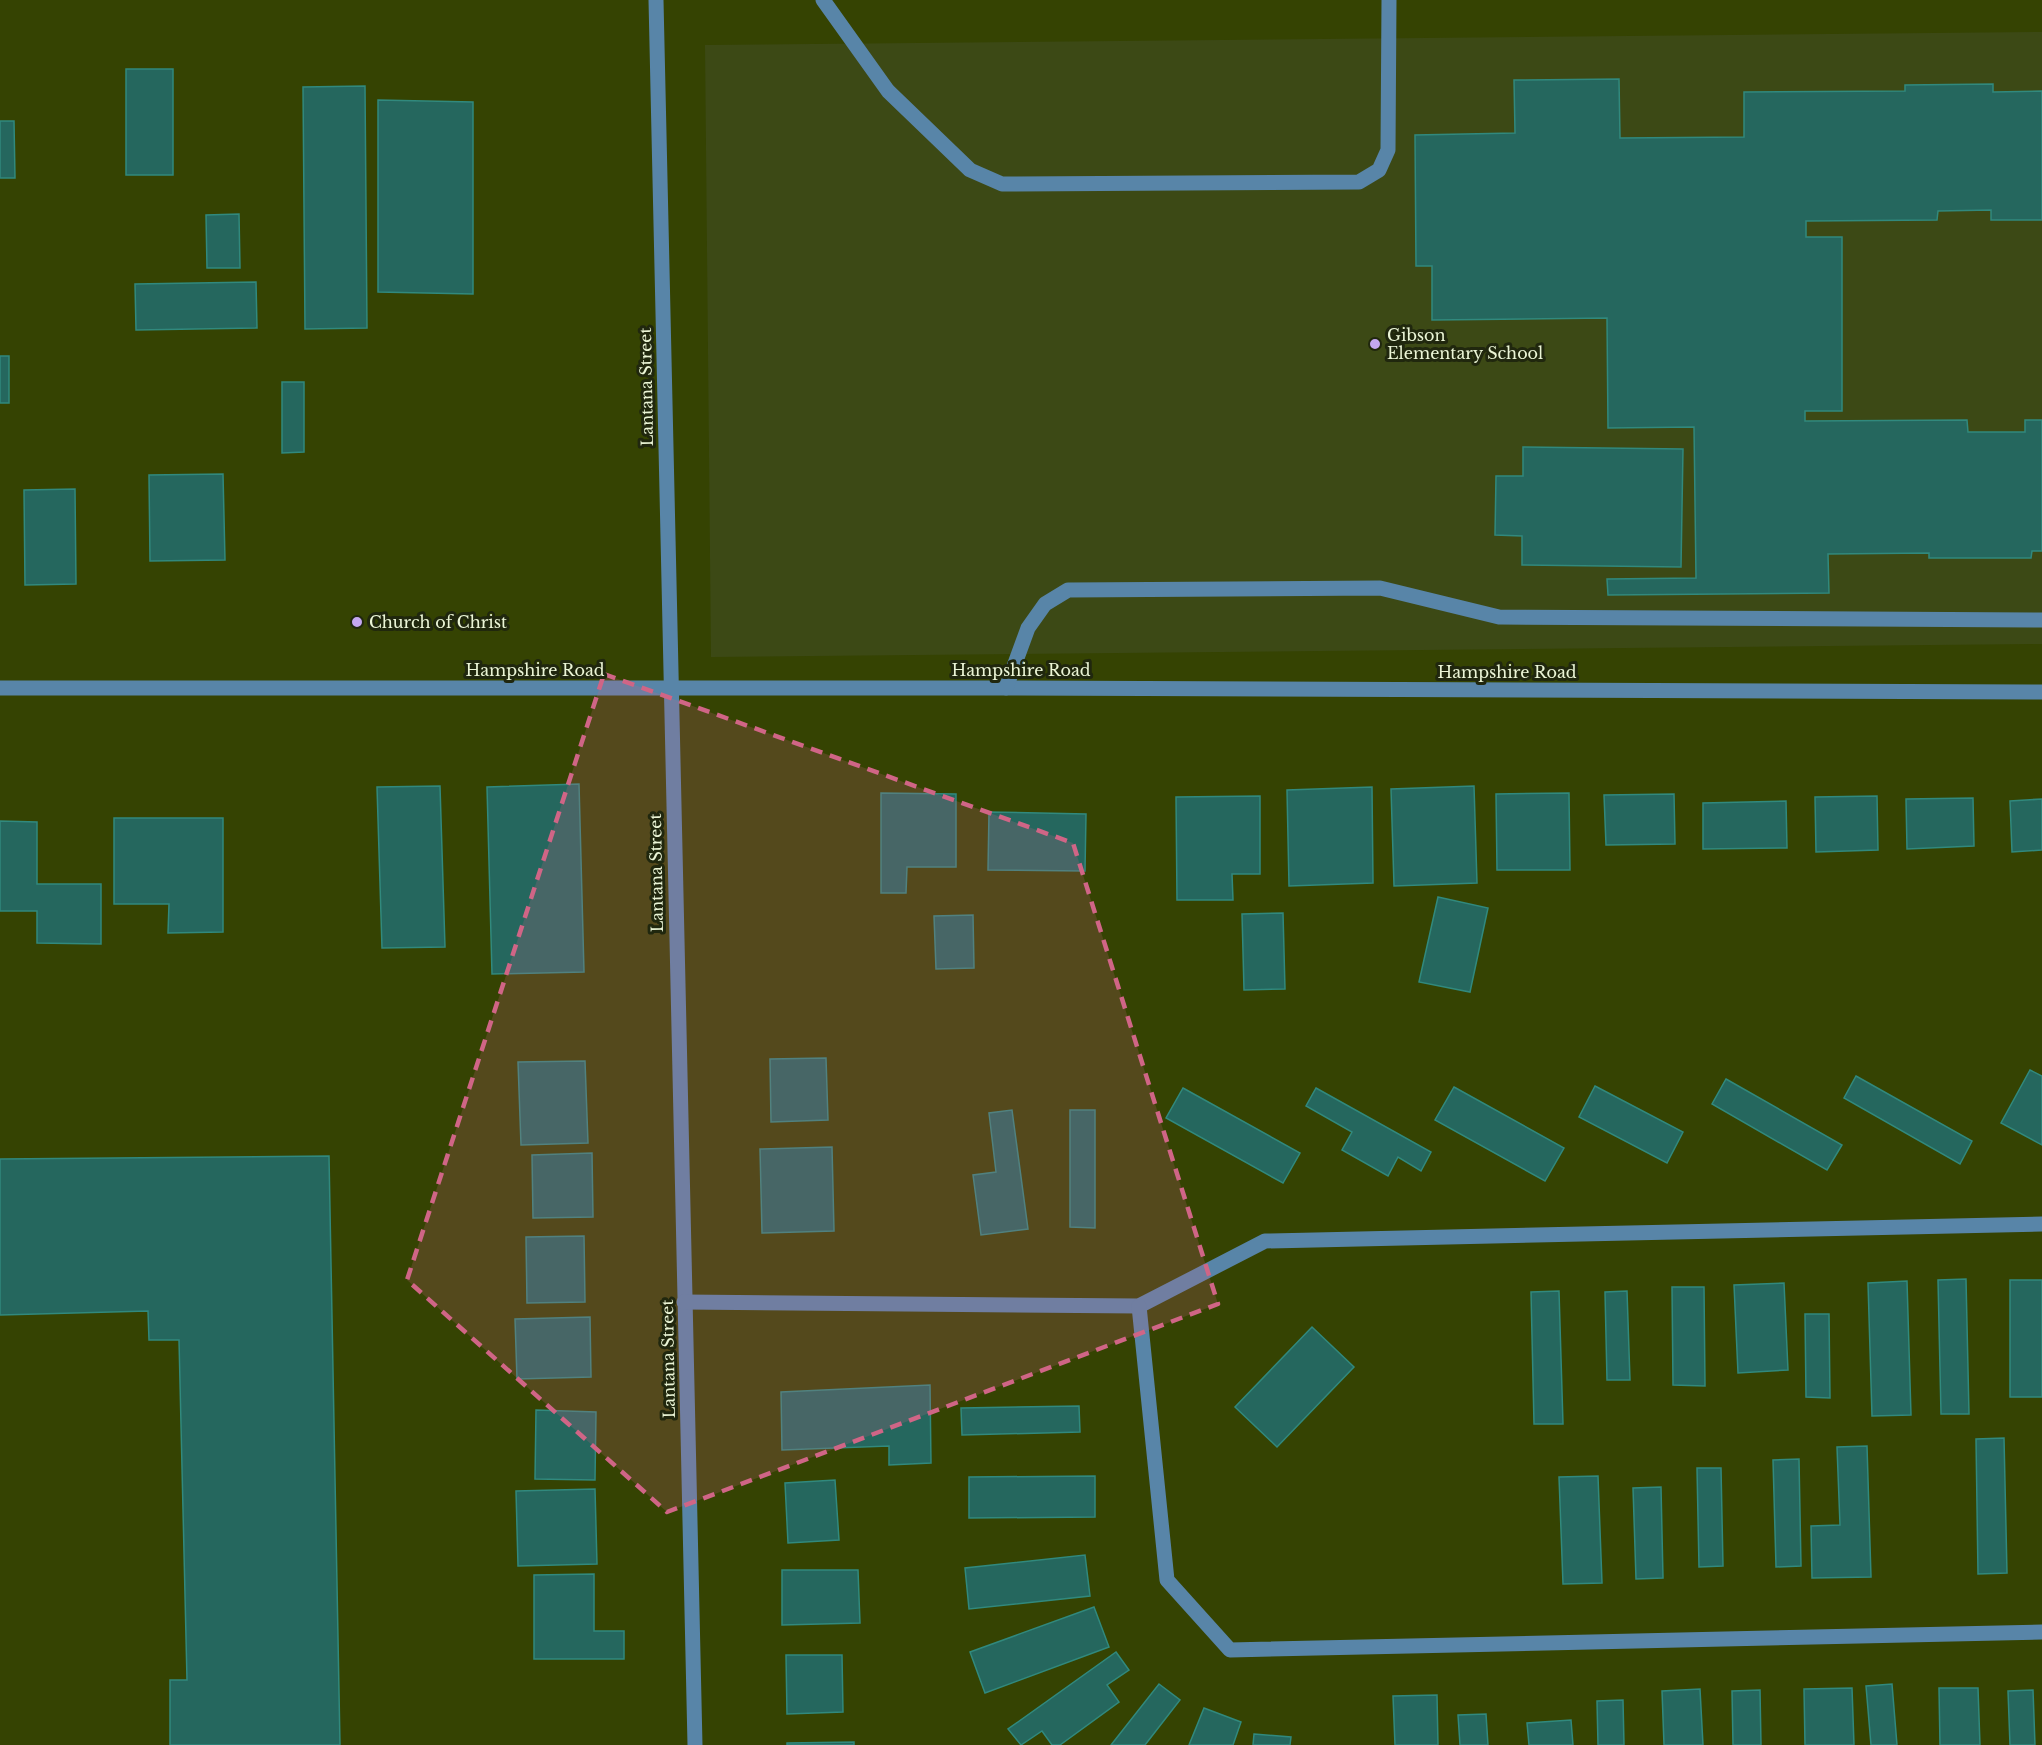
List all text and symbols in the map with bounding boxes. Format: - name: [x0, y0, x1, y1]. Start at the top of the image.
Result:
- place label: Gibson Elementary School: [1387, 325, 1543, 363]
- street label: Lantana Street: [635, 327, 657, 447]
- marker: Gibson Elementary School: [1368, 337, 1382, 351]
- place label: Church of Christ: [369, 612, 507, 632]
- marker: Church of Christ: [350, 615, 364, 629]
- street label: Hampshire Road: [465, 660, 605, 680]
- street label: Hampshire Road: [951, 660, 1091, 680]
- street label: Hampshire Road: [1437, 662, 1577, 682]
- street label: Lantana Street: [645, 813, 667, 933]
- street label: Lantana Street: [657, 1299, 679, 1419]

